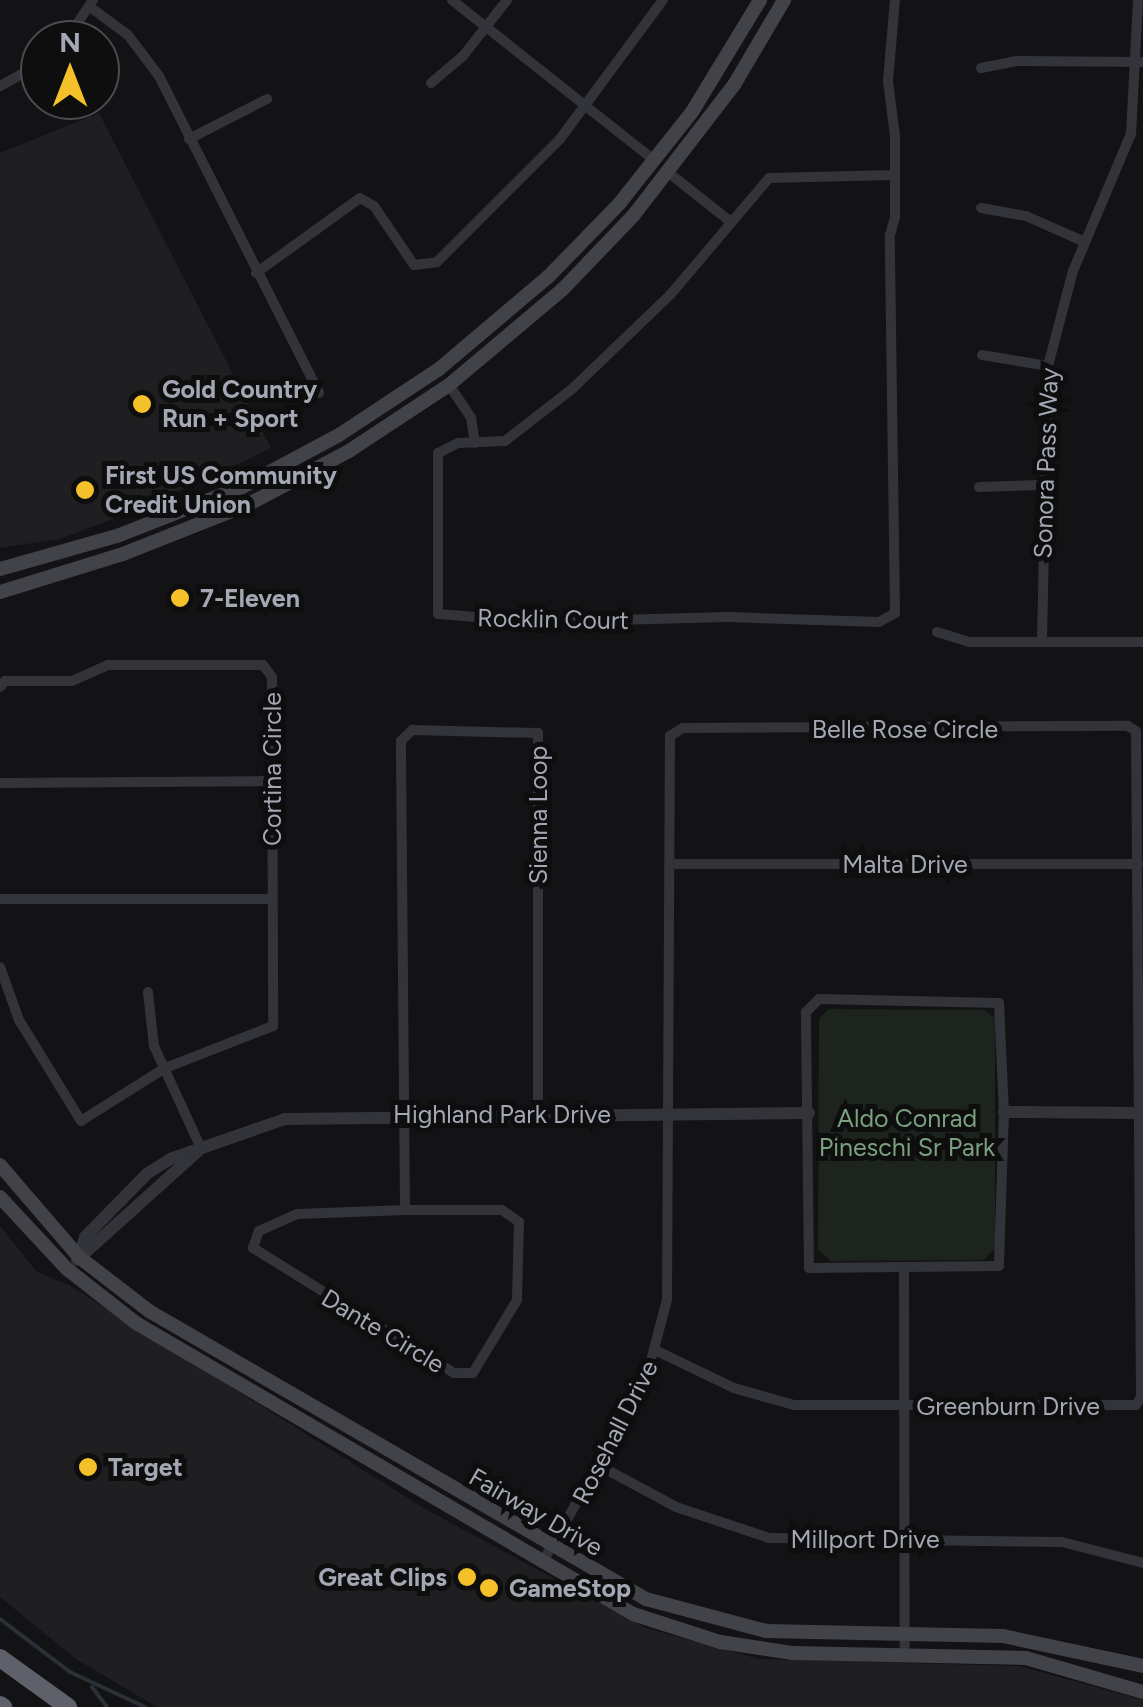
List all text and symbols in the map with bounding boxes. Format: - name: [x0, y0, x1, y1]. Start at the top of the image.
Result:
- north arrow: [20, 20, 120, 120]
- text: N: [59, 25, 81, 59]
- street label: Sonora Pass Way: [1028, 367, 1064, 559]
- place label: Gold Country Run + Sport: [162, 375, 317, 434]
- marker: Gold Country Run + Sport: [131, 393, 153, 415]
- place label: First US Community Credit Union: [105, 461, 337, 520]
- marker: First US Community Credit Union: [74, 479, 96, 501]
- place label: 7-Eleven: [200, 583, 300, 613]
- marker: 7-Eleven: [169, 587, 191, 609]
- street label: Rocklin Court: [477, 603, 629, 635]
- street label: Cortina Circle: [257, 692, 287, 846]
- street label: Belle Rose Circle: [812, 714, 998, 744]
- street label: Sienna Loop: [523, 746, 553, 884]
- street label: Malta Drive: [842, 849, 968, 879]
- street label: Highland Park Drive: [393, 1099, 611, 1129]
- park label: Aldo Conrad Pineschi Sr Park: [819, 1104, 995, 1163]
- street label: Dante Circle: [316, 1283, 450, 1379]
- street label: Rosehall Drive: [566, 1355, 664, 1509]
- street label: Greenburn Drive: [916, 1391, 1100, 1421]
- place label: Target: [108, 1452, 183, 1482]
- marker: Target: [77, 1456, 99, 1478]
- street label: Fairway Drive: [464, 1462, 608, 1562]
- street label: Millport Drive: [790, 1524, 940, 1554]
- place label: Great Clips: [318, 1562, 447, 1592]
- marker: Great Clips: [456, 1566, 478, 1588]
- place label: GameStop: [509, 1573, 631, 1603]
- marker: GameStop: [478, 1577, 500, 1599]

